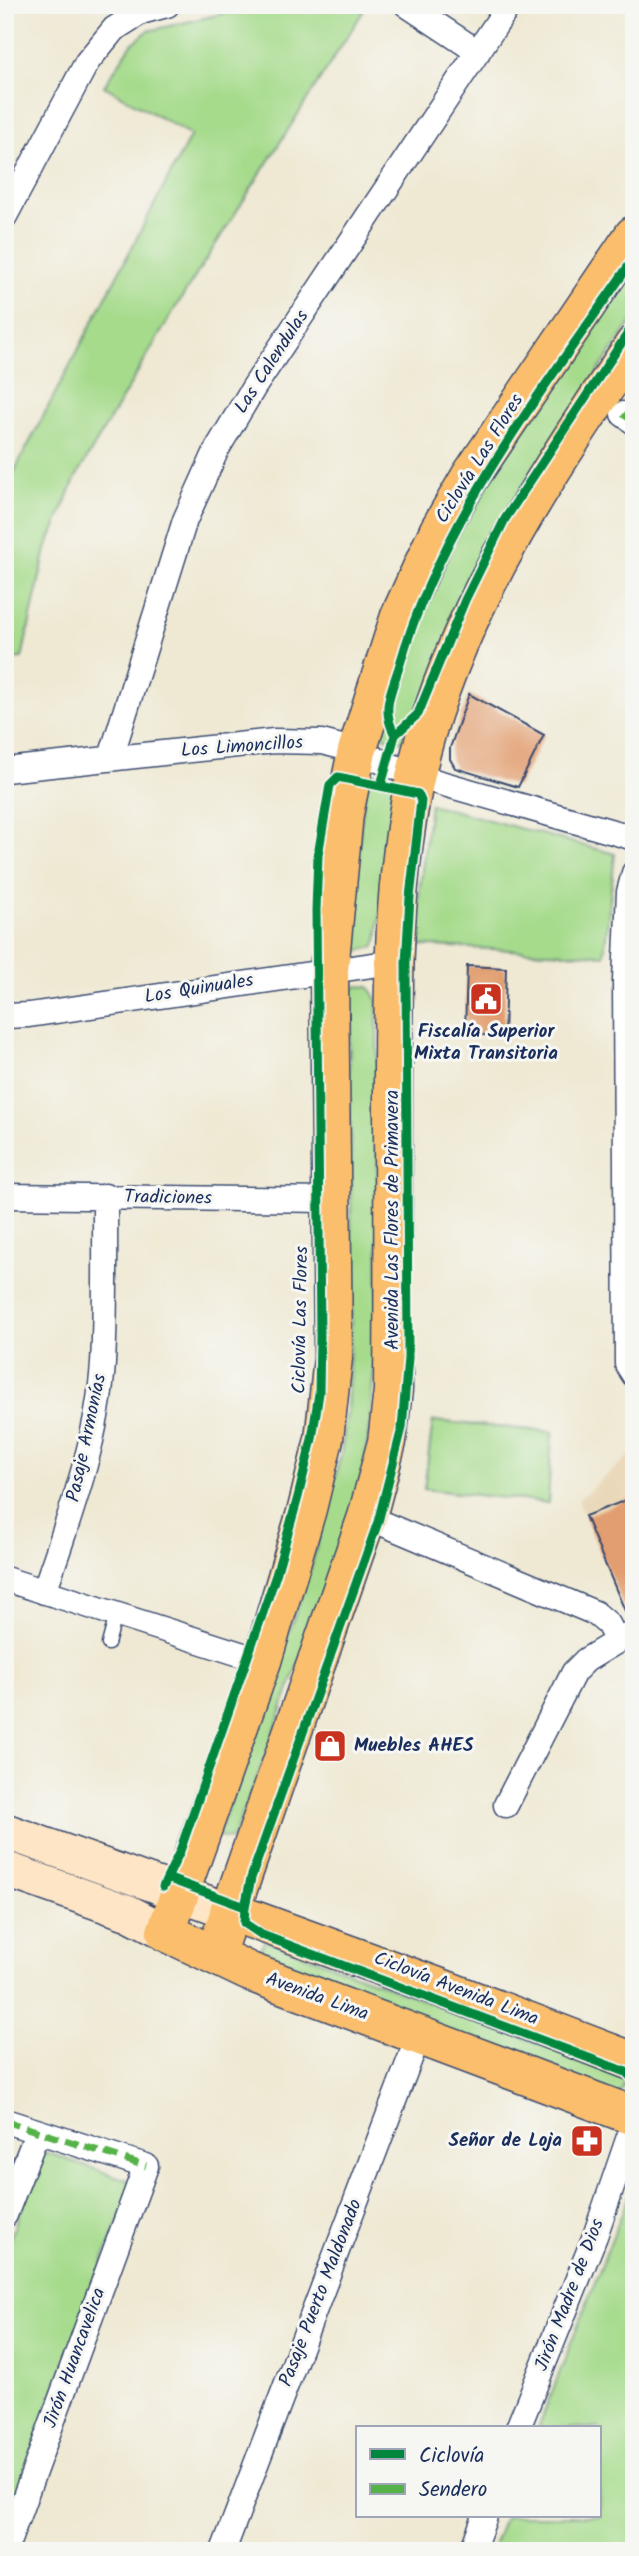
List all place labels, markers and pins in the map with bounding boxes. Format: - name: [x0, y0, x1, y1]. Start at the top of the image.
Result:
- public building icon: Fiscalía Superior Mixta Transitoria: [467, 980, 505, 1018]
- place label: Fiscalía Superior Mixta Transitoria: [414, 1017, 558, 1069]
- shop icon: Muebles AHES: [311, 1727, 349, 1765]
- place label: Muebles AHES: [354, 1731, 474, 1761]
- pharmacy icon: Señor de Loja: [568, 2122, 606, 2160]
- place label: Señor de Loja: [448, 2126, 562, 2156]

